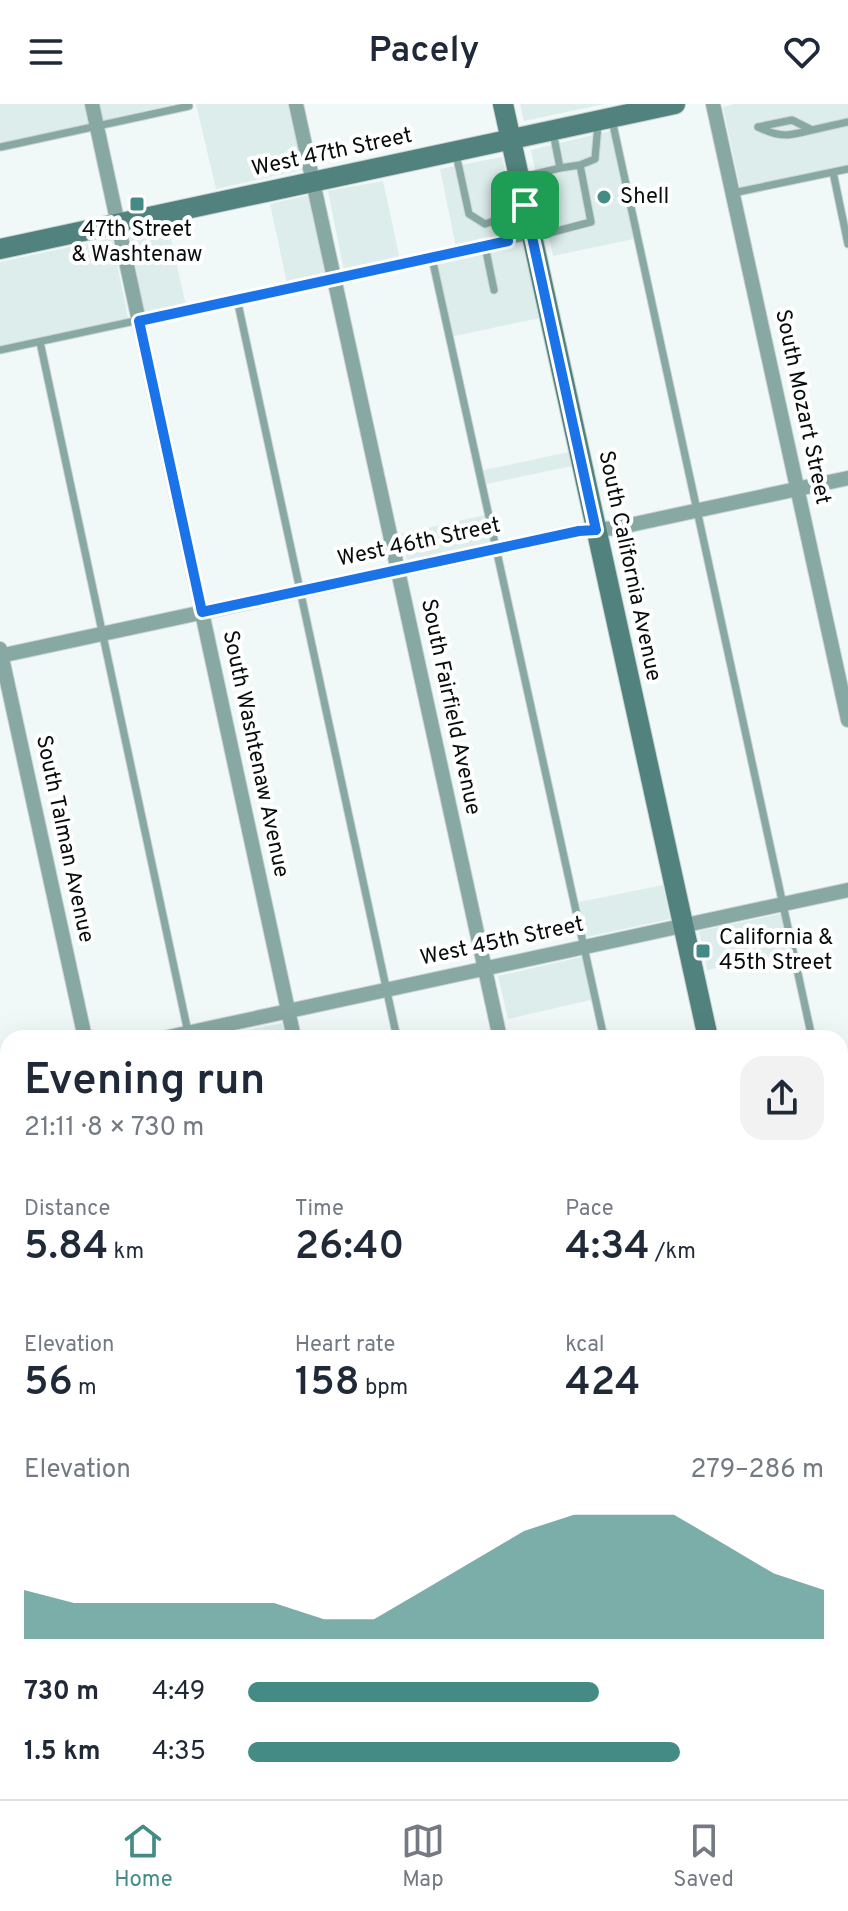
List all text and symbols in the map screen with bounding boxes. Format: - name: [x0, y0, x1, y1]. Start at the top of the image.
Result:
- text: Pacely: [368, 29, 480, 75]
- icon: menu: [24, 30, 68, 74]
- icon: heart: [780, 30, 824, 74]
- street label: West 47th Street: [249, 123, 415, 183]
- pin: [491, 171, 559, 239]
- icon: arrive: [503, 183, 547, 227]
- place label: Shell: [620, 184, 669, 211]
- marker: Shell: [595, 188, 613, 206]
- marker: 47th Street & Washtenaw: [128, 195, 146, 213]
- place label: 47th Street & Washtenaw: [71, 217, 203, 269]
- street label: South Mozart Street: [768, 307, 836, 507]
- street label: South California Avenue: [591, 448, 667, 684]
- street label: West 46th Street: [335, 513, 503, 573]
- street label: South Fairfield Avenue: [414, 597, 486, 817]
- street label: South Washtenaw Avenue: [216, 628, 294, 880]
- street label: South Talman Avenue: [29, 733, 99, 945]
- street label: West 45th Street: [418, 911, 586, 973]
- place label: California & 45th Street: [719, 925, 833, 977]
- marker: California & 45th Street: [694, 942, 712, 960]
- text: Evening run: [24, 1054, 265, 1110]
- button: share: [740, 1056, 824, 1140]
- text: 21:11 · 8 × 730 m: [24, 1112, 204, 1145]
- text: Distance: [24, 1196, 110, 1223]
- text: Time: [295, 1196, 344, 1223]
- text: Pace: [565, 1196, 614, 1223]
- text: 5.84: [24, 1223, 108, 1273]
- text: 26:40: [295, 1223, 404, 1273]
- text: 4:34: [565, 1223, 650, 1273]
- text: km: [108, 1239, 144, 1266]
- text: /km: [650, 1239, 696, 1266]
- text: Elevation: [24, 1332, 114, 1359]
- text: Heart rate: [295, 1332, 395, 1359]
- text: kcal: [565, 1332, 604, 1359]
- text: 56: [24, 1359, 73, 1409]
- text: 158: [295, 1359, 360, 1409]
- text: 424: [565, 1359, 641, 1409]
- text: m: [73, 1375, 97, 1402]
- text: bpm: [360, 1375, 408, 1402]
- text: Elevation: [24, 1454, 131, 1487]
- text: 279–286 m: [691, 1454, 824, 1487]
- text: 730 m: [24, 1676, 99, 1709]
- text: 4:49: [152, 1676, 205, 1709]
- text: 1.5 km: [24, 1736, 101, 1769]
- text: 4:35: [152, 1736, 206, 1769]
- tab: Home: [114, 1819, 173, 1894]
- tab: Map: [401, 1819, 445, 1894]
- tab: Saved: [673, 1819, 734, 1894]

